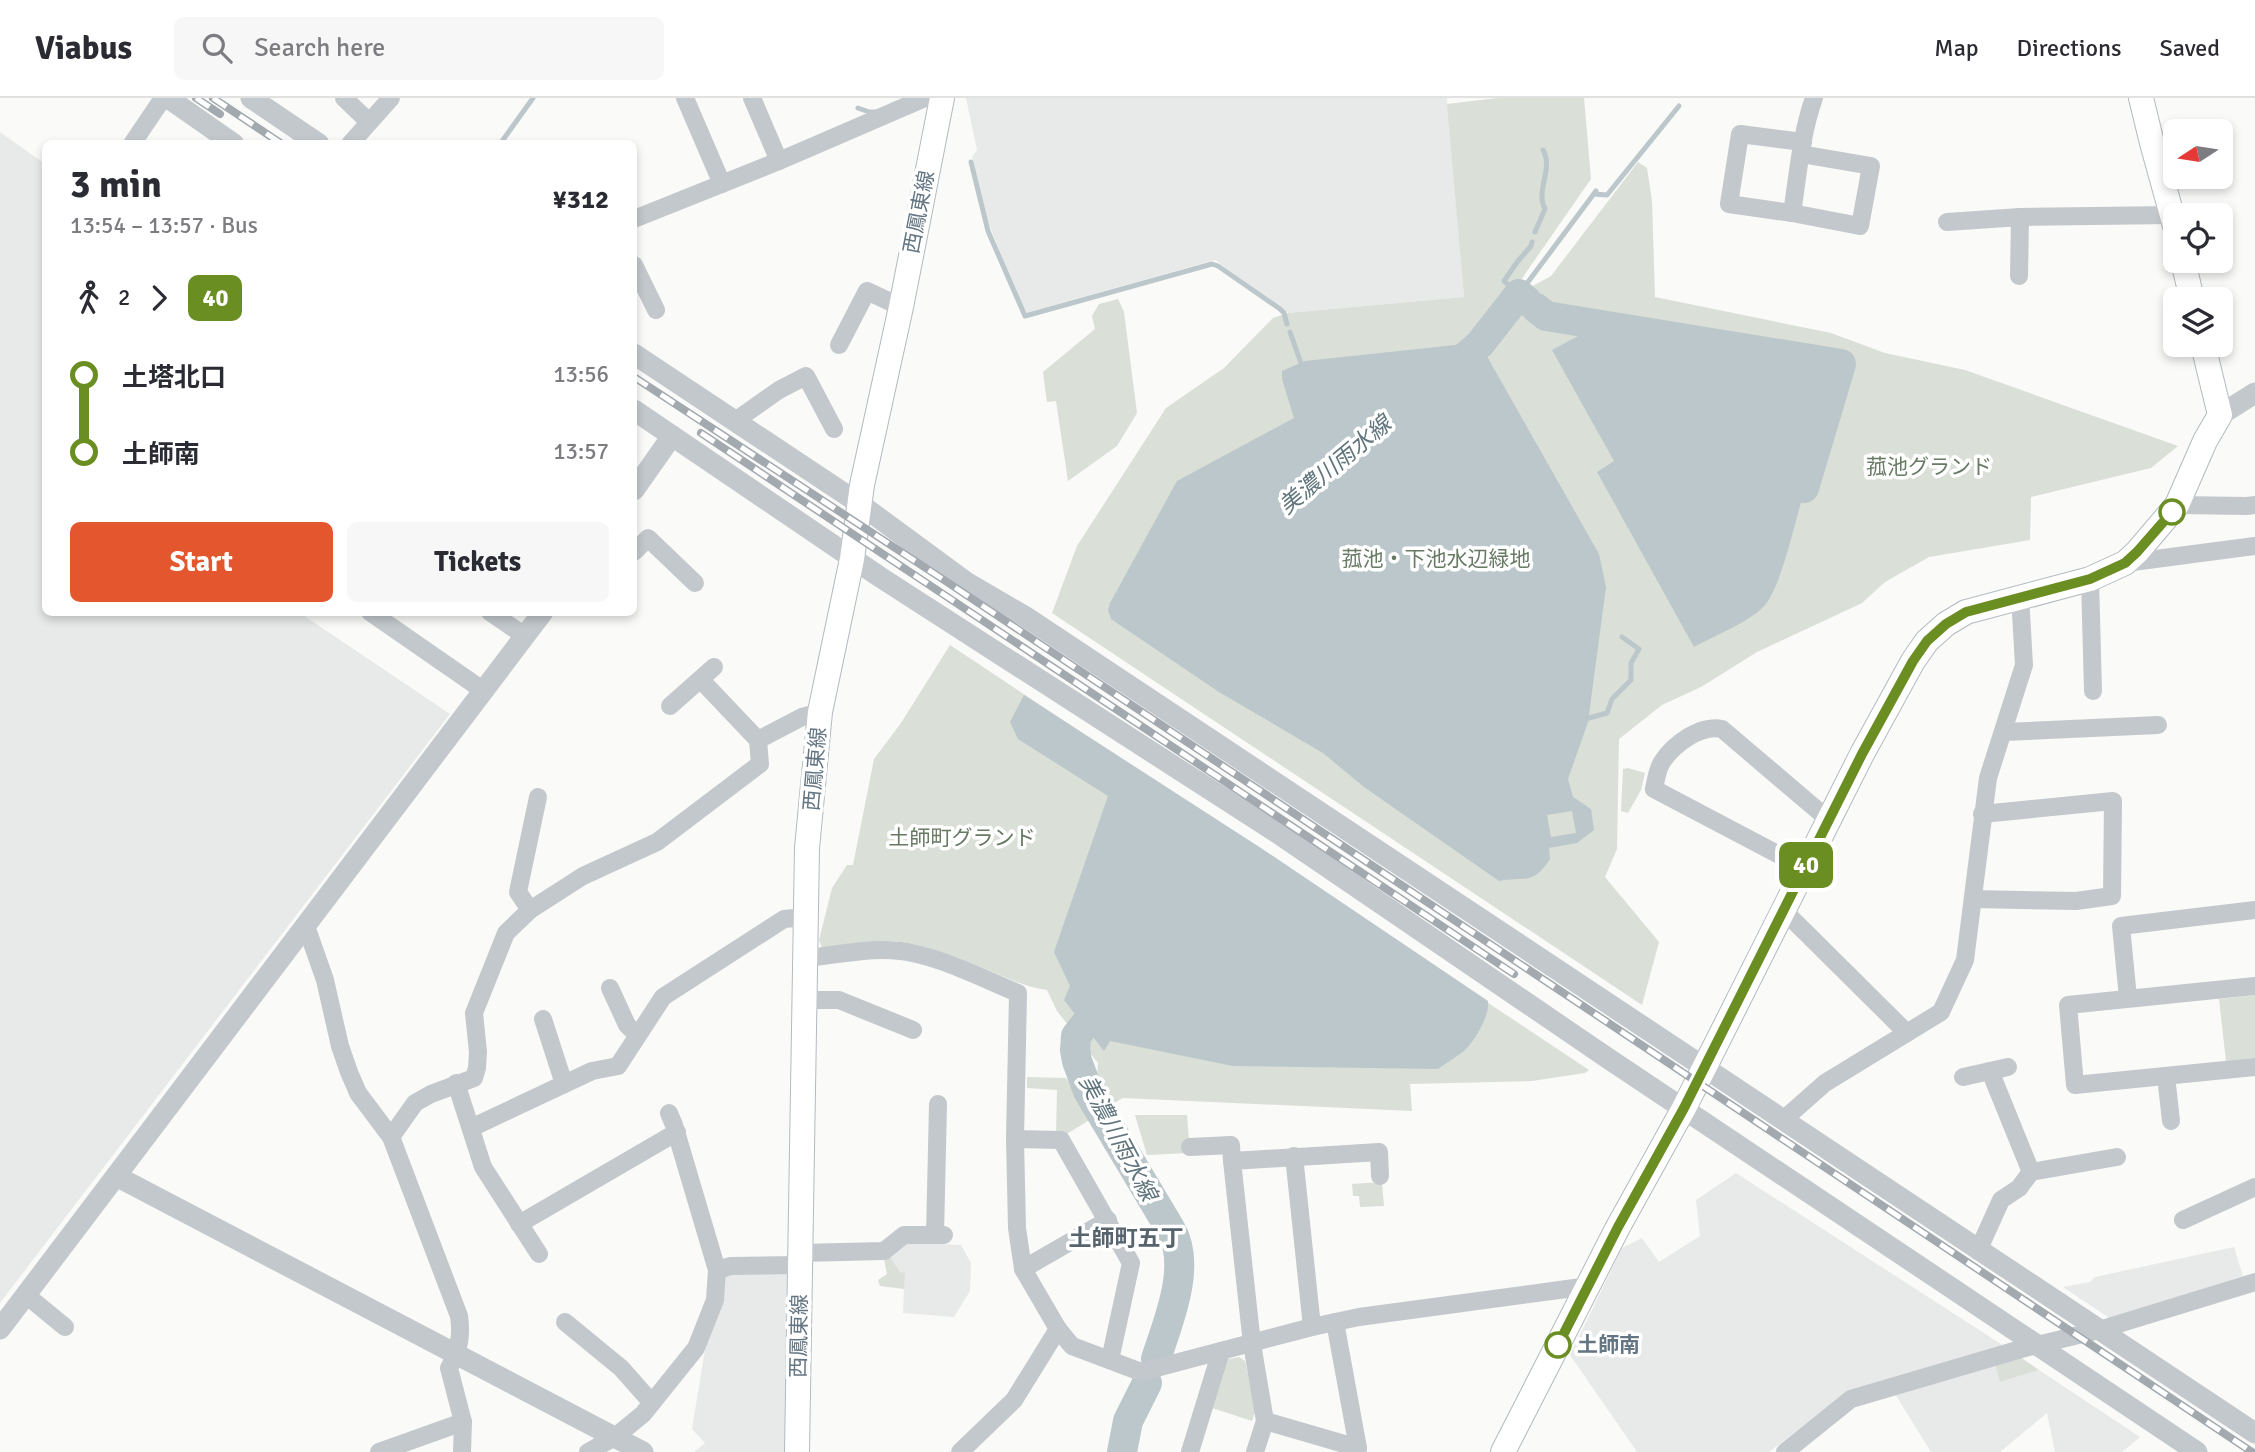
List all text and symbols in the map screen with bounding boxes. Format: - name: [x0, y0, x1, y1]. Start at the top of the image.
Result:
- search box: [174, 17, 664, 80]
- text: Viabus: [35, 28, 132, 69]
- icon: search: [198, 29, 236, 67]
- text: Search here: [254, 32, 385, 64]
- text: Map: [1934, 33, 1979, 63]
- text: Directions: [2017, 33, 2122, 63]
- text: Saved: [2160, 33, 2220, 63]
- north arrow: [2163, 119, 2233, 189]
- map controls: [2163, 119, 2233, 357]
- text: 3 min: [70, 161, 162, 208]
- street label: 西鳳東線: [898, 168, 940, 256]
- text: ¥312: [553, 184, 609, 216]
- button: locate: [2163, 203, 2233, 273]
- text: 13:54 – 13:57 · Bus: [70, 211, 258, 240]
- icon: walk: [70, 279, 108, 317]
- icon: forward: [140, 279, 178, 317]
- text: 2: [118, 283, 130, 312]
- text: 40: [202, 283, 228, 313]
- button: layers: [2163, 287, 2233, 357]
- text: 13:56: [553, 360, 609, 389]
- text: 土塔北口: [122, 362, 226, 394]
- water label: 美濃川雨水線: [1273, 408, 1399, 520]
- text: 13:57: [553, 437, 609, 466]
- text: 土師南: [122, 439, 200, 471]
- park label: 菰池グランド: [1866, 454, 1992, 480]
- unlabelled marker: [2159, 499, 2185, 525]
- button: Start: [70, 522, 333, 602]
- button: Tickets: [347, 522, 609, 602]
- park label: 菰池・下池水辺緑地: [1342, 546, 1531, 572]
- street label: 西鳳東線: [798, 726, 832, 812]
- park label: 土師町グランド: [889, 825, 1036, 851]
- line badge: 40: [1774, 842, 1838, 888]
- text: 40: [1793, 850, 1819, 880]
- water label: 美濃川雨水線: [1073, 1070, 1165, 1208]
- district label: 土師町五丁: [1069, 1224, 1184, 1253]
- street label: 西鳳東線: [785, 1294, 813, 1378]
- marker: 土師南: [1545, 1332, 1571, 1358]
- place label: 土師南: [1577, 1332, 1640, 1358]

